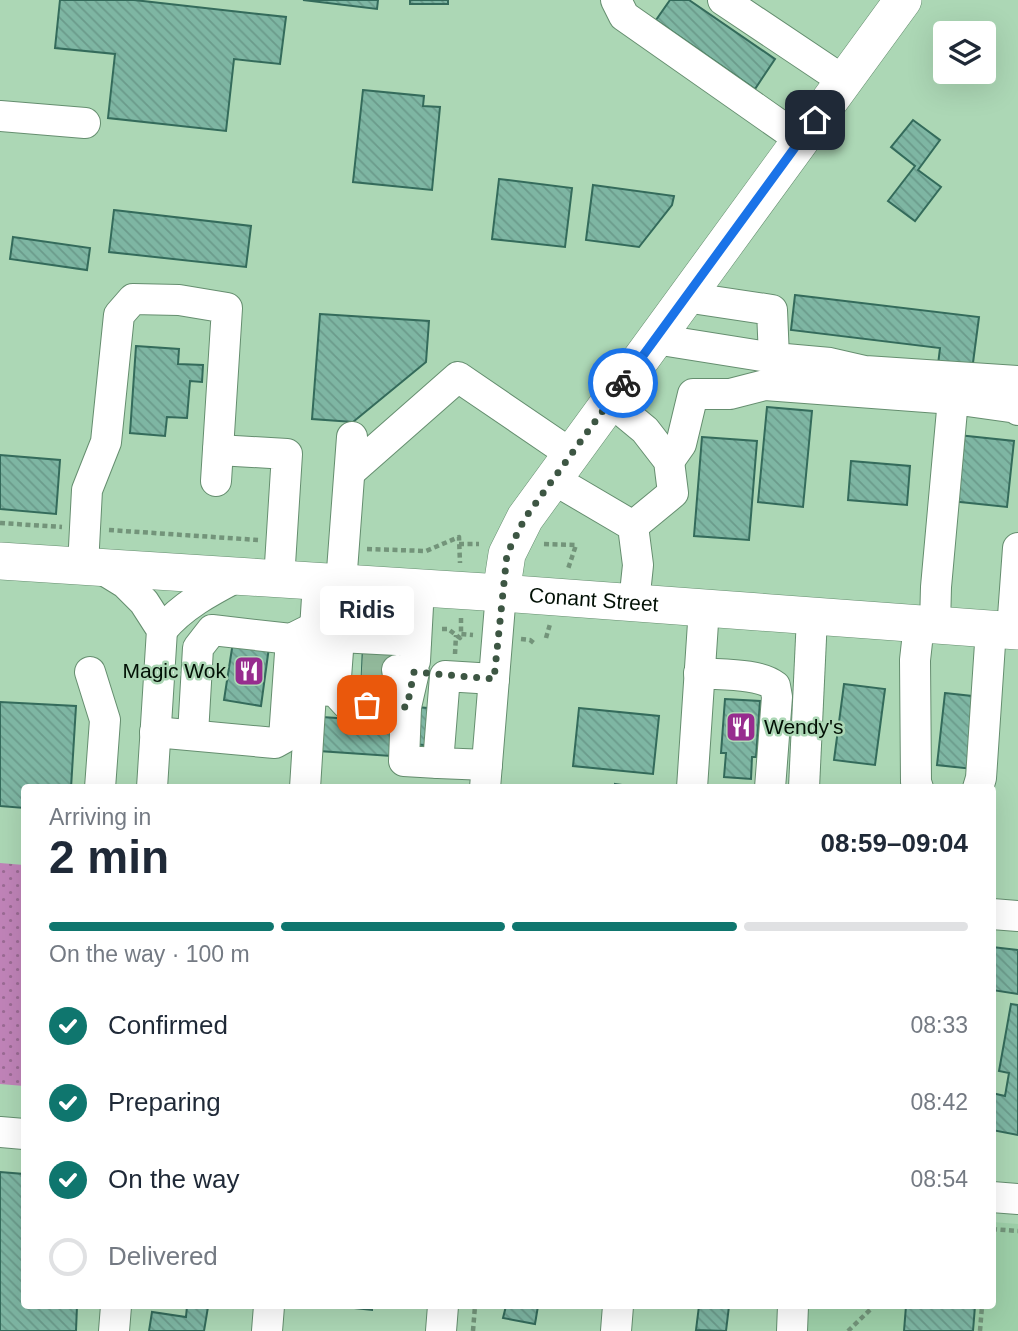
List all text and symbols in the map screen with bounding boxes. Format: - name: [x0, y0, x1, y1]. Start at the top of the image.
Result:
- map controls: [933, 21, 996, 84]
- button: layers: [933, 21, 996, 84]
- pin: [785, 90, 845, 150]
- icon: home: [796, 101, 834, 139]
- courier: [588, 348, 658, 418]
- icon: bike: [604, 364, 642, 402]
- street label: Conant Street: [528, 583, 659, 616]
- callout: Ridis: [320, 586, 414, 635]
- text: Ridis: [339, 597, 395, 623]
- restaurant icon: Magic Wok: [232, 654, 266, 688]
- place label: Magic Wok: [123, 659, 226, 682]
- pin: [337, 675, 397, 735]
- icon: bag: [348, 686, 386, 724]
- restaurant icon: Wendy's: [724, 710, 758, 744]
- place label: Wendy's: [764, 715, 844, 738]
- text: Arriving in: [49, 804, 151, 830]
- text: 08:59–09:04: [821, 828, 968, 858]
- text: 2 min: [49, 831, 169, 883]
- text: On the way · 100 m: [49, 941, 250, 967]
- icon: check: [49, 1007, 87, 1045]
- text: Confirmed: [108, 1010, 228, 1040]
- text: 08:33: [910, 1012, 968, 1038]
- icon: check: [49, 1084, 87, 1122]
- text: Preparing: [108, 1087, 221, 1117]
- text: 08:42: [910, 1089, 968, 1115]
- icon: check: [49, 1161, 87, 1199]
- text: On the way: [108, 1164, 240, 1194]
- text: 08:54: [910, 1166, 968, 1192]
- text: Delivered: [108, 1241, 218, 1271]

